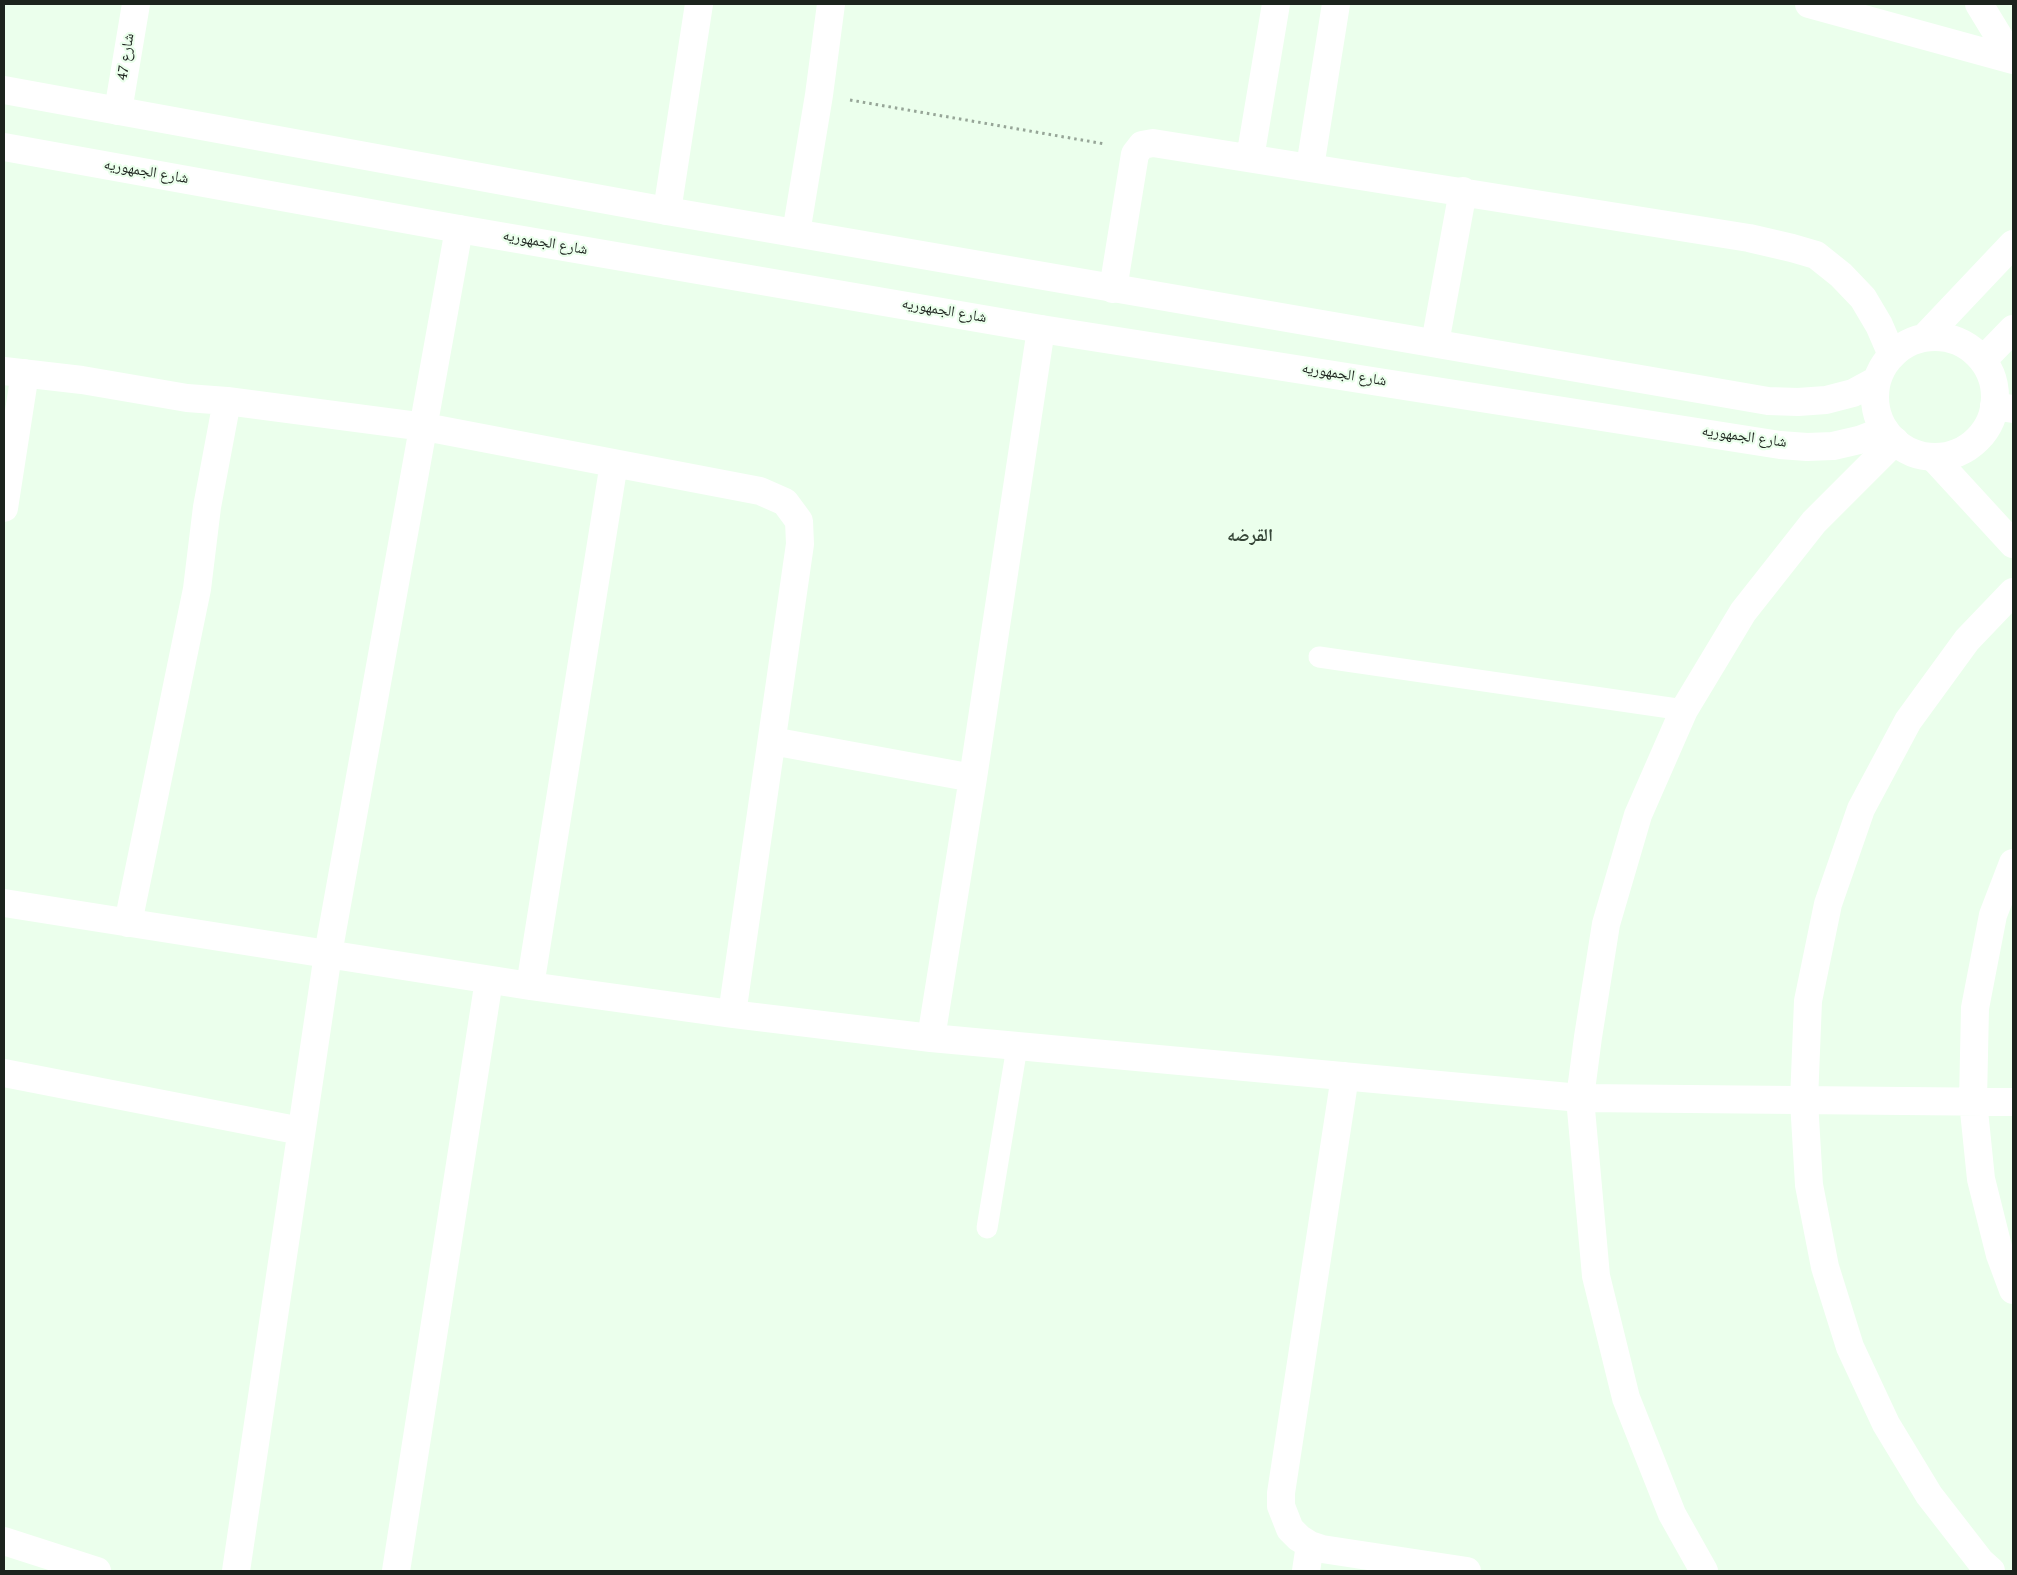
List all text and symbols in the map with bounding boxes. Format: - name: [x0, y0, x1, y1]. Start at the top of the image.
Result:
- street label: شارع 47: [114, 32, 140, 82]
- street label: شارع الجمهوريه: [102, 157, 190, 189]
- street label: شارع الجمهوريه: [501, 228, 589, 260]
- street label: شارع الجمهوريه: [900, 296, 988, 328]
- street label: شارع الجمهوريه: [1300, 360, 1388, 392]
- street label: شارع الجمهوريه: [1700, 423, 1788, 453]
- district label: القرضه: [1227, 526, 1273, 548]

